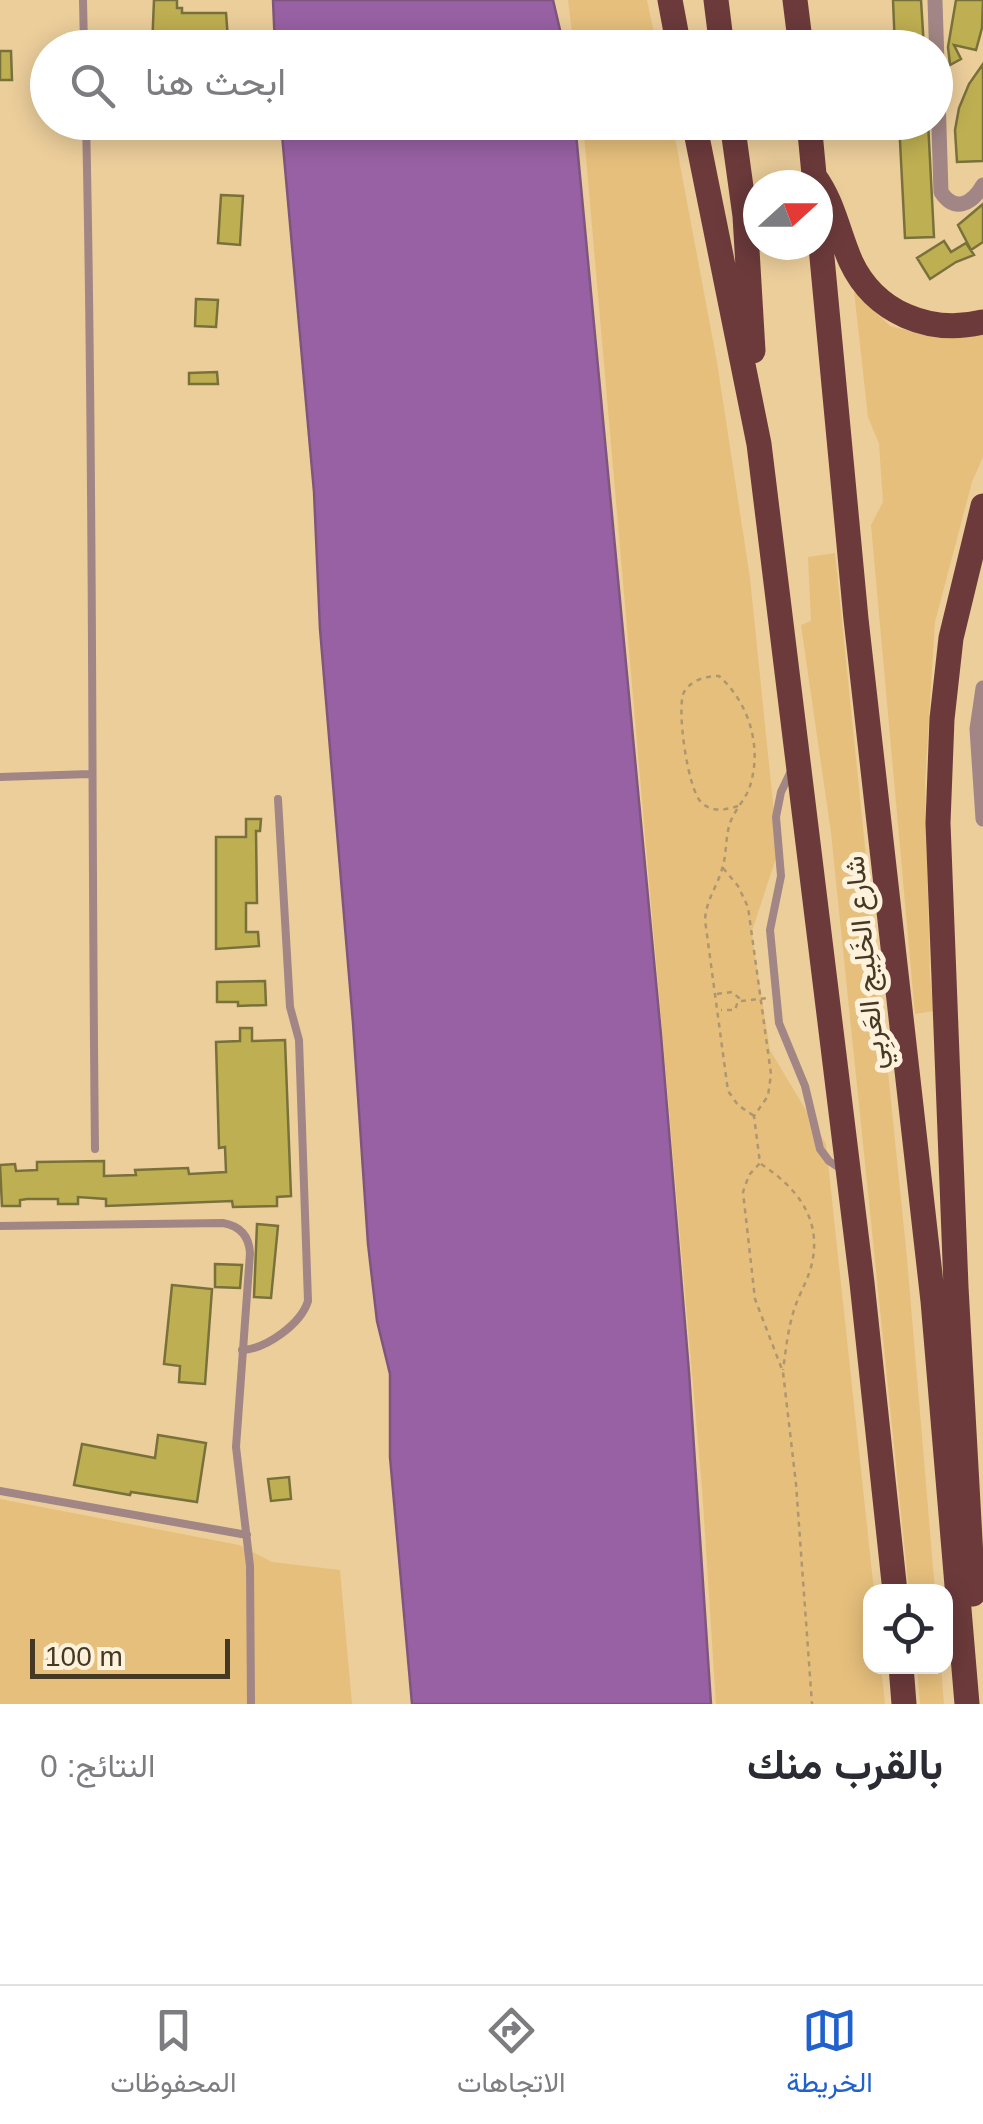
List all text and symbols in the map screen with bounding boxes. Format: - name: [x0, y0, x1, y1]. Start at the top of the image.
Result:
- search box: [30, 30, 953, 140]
- icon: search: [65, 58, 120, 113]
- text: ابحث هنا: [145, 61, 286, 103]
- north arrow: [743, 170, 833, 260]
- street label: شارع الخَلِيج العَربِي: [838, 854, 899, 1072]
- map controls: [863, 1584, 953, 1674]
- button: locate: [863, 1584, 953, 1674]
- scale bar: [30, 1634, 230, 1678]
- text: 100 m: [45, 1641, 123, 1672]
- text: بالقرب منك: [747, 1741, 943, 1788]
- text: النتائج: 0: [40, 1748, 155, 1784]
- tab: المحفوظات: [110, 2003, 236, 2107]
- tab: الاتجاهات: [457, 2003, 566, 2107]
- tab: الخريطة: [786, 2003, 873, 2107]

